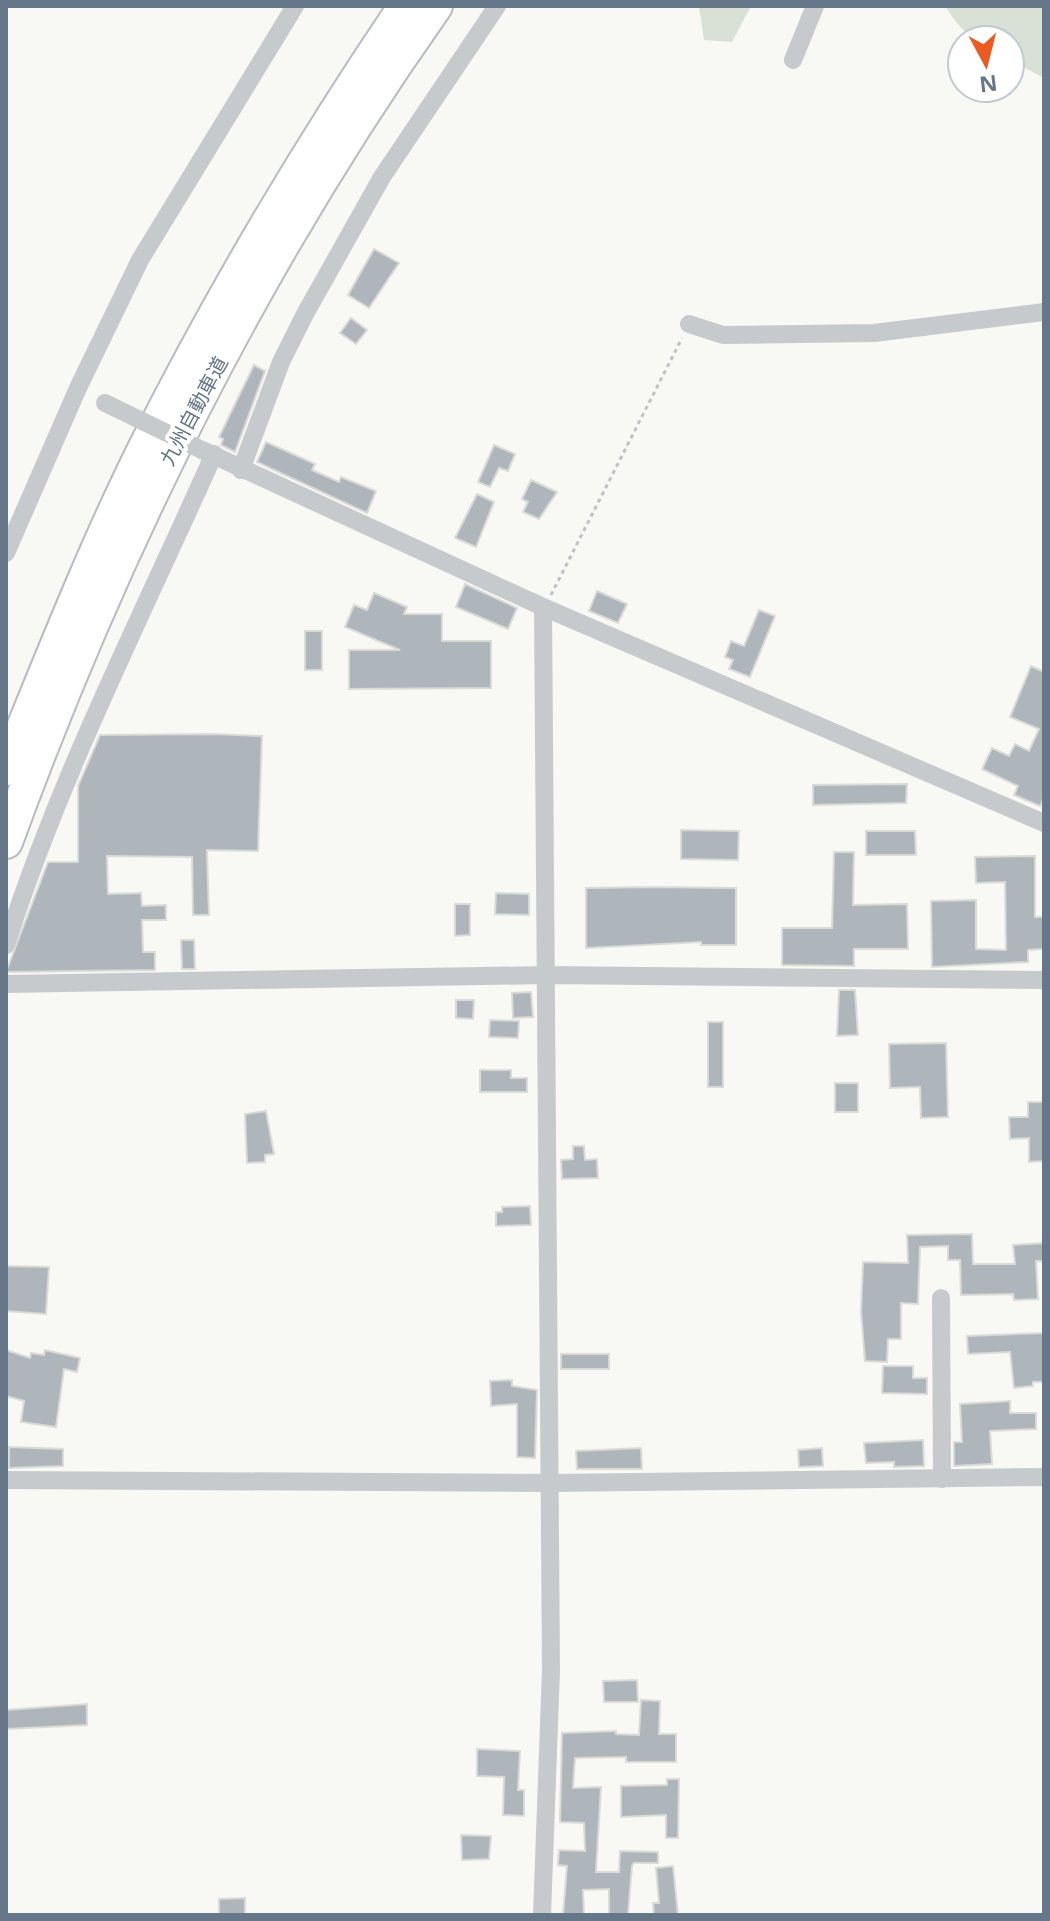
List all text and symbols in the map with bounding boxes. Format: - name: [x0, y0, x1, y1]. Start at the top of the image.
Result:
- north arrow: [946, 24, 1026, 104]
- text: N: [978, 69, 999, 101]
- street label: 九州自動車道: [153, 351, 234, 470]

